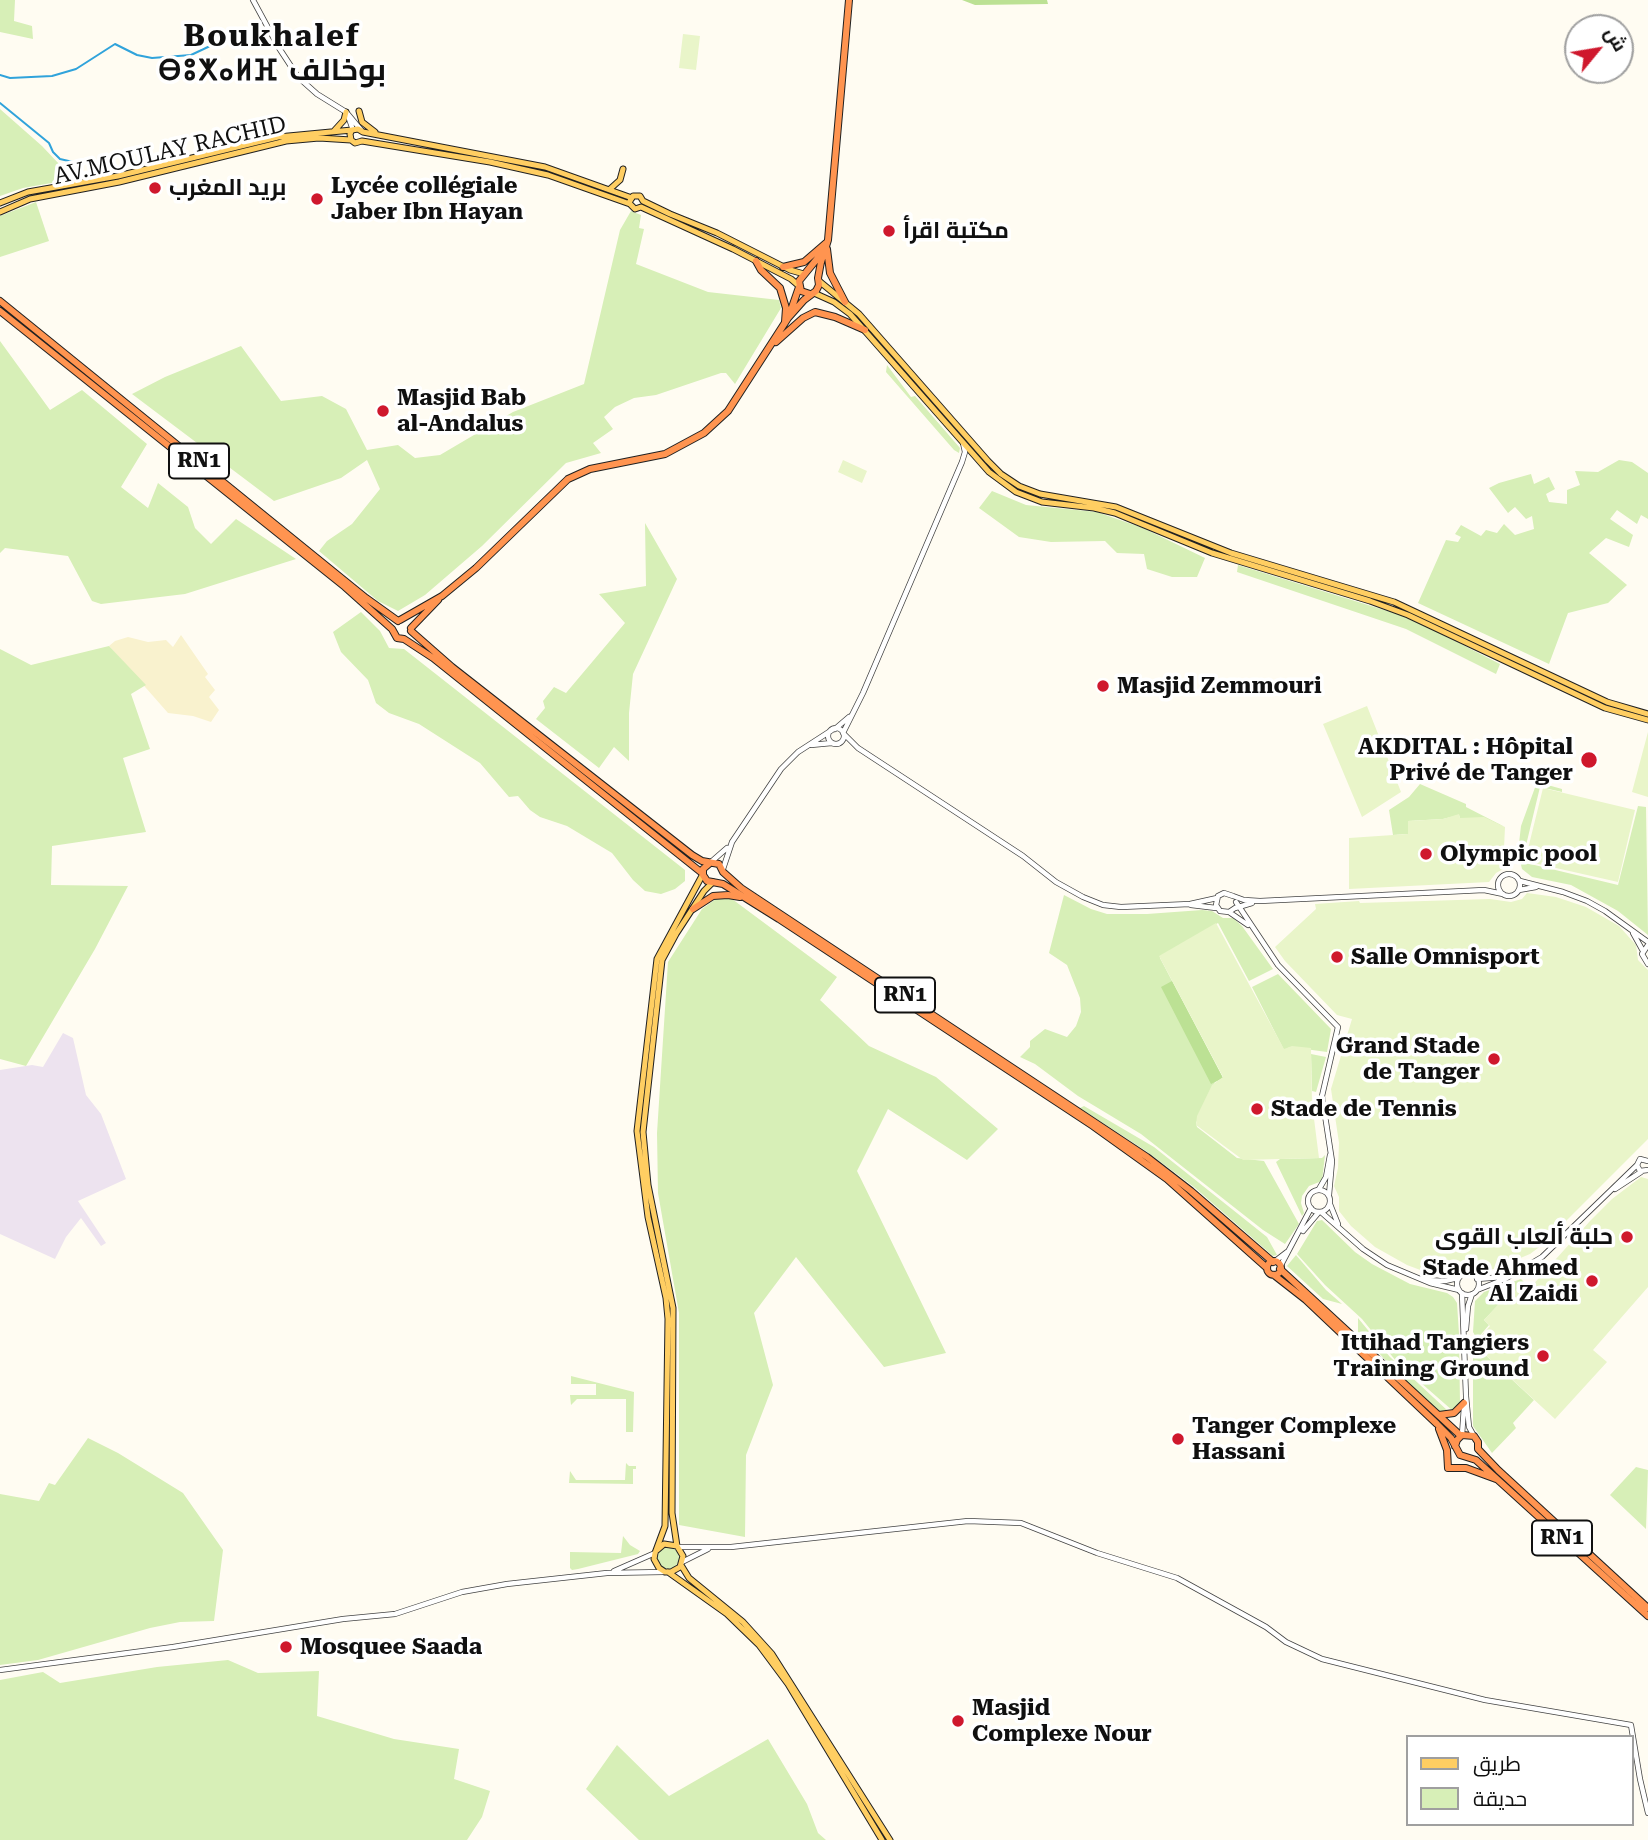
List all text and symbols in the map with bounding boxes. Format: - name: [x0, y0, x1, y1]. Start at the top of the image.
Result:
- north arrow: [1564, 14, 1634, 84]
- district label: Boukhalef ⴱⵓⵅⴰⵍⴼ بوخالف: [165, 19, 379, 90]
- text: ش: [1600, 23, 1632, 56]
- street label: AV.MOULAY RACHID: [51, 111, 289, 191]
- place label: Lycée collégiale Jaber Ibn Hayan: [331, 172, 523, 226]
- place label: بريد المغرب: [169, 174, 286, 202]
- marker: بريد المغرب: [147, 180, 163, 196]
- marker: Lycée collégiale Jaber Ibn Hayan: [309, 191, 325, 207]
- place label: مكتبة اقرأ: [903, 217, 1009, 245]
- marker: مكتبة اقرأ: [881, 223, 897, 239]
- place label: Masjid Bab al-Andalus: [397, 384, 526, 438]
- marker: Masjid Bab al-Andalus: [375, 403, 391, 419]
- road number: RN1: [169, 444, 229, 478]
- place label: Masjid Zemmouri: [1117, 672, 1322, 700]
- marker: Masjid Zemmouri: [1095, 678, 1111, 694]
- place label: AKDITAL : Hôpital Privé de Tanger: [1358, 733, 1573, 787]
- marker: AKDITAL : Hôpital Privé de Tanger: [1579, 750, 1599, 770]
- place label: Olympic pool: [1440, 840, 1597, 868]
- marker: Olympic pool: [1418, 846, 1434, 862]
- place label: Salle Omnisport: [1351, 943, 1540, 971]
- marker: Salle Omnisport: [1329, 949, 1345, 965]
- road number: RN1: [875, 978, 935, 1012]
- place label: Grand Stade de Tanger: [1336, 1032, 1480, 1086]
- marker: Grand Stade de Tanger: [1486, 1051, 1502, 1067]
- place label: Stade de Tennis: [1271, 1095, 1457, 1123]
- marker: Stade de Tennis: [1249, 1101, 1265, 1117]
- place label: حلبة ألعاب القوى: [1435, 1223, 1613, 1251]
- marker: حلبة ألعاب القوى: [1619, 1229, 1635, 1245]
- place label: Stade Ahmed Al Zaidi: [1423, 1254, 1578, 1308]
- marker: Stade Ahmed Al Zaidi: [1584, 1273, 1600, 1289]
- place label: Ittihad Tangiers Training Ground: [1333, 1329, 1529, 1383]
- marker: Ittihad Tangiers Training Ground: [1535, 1348, 1551, 1364]
- place label: Tanger Complexe Hassani: [1192, 1412, 1396, 1466]
- marker: Tanger Complexe Hassani: [1170, 1431, 1186, 1447]
- road number: RN1: [1532, 1520, 1592, 1556]
- place label: Mosquee Saada: [300, 1633, 482, 1661]
- marker: Mosquee Saada: [278, 1639, 294, 1655]
- place label: Masjid Complexe Nour: [972, 1694, 1152, 1748]
- marker: Masjid Complexe Nour: [950, 1713, 966, 1729]
- legend: [1406, 1735, 1634, 1826]
- text: طريق: [1473, 1752, 1521, 1776]
- text: حديقة: [1473, 1787, 1527, 1811]

